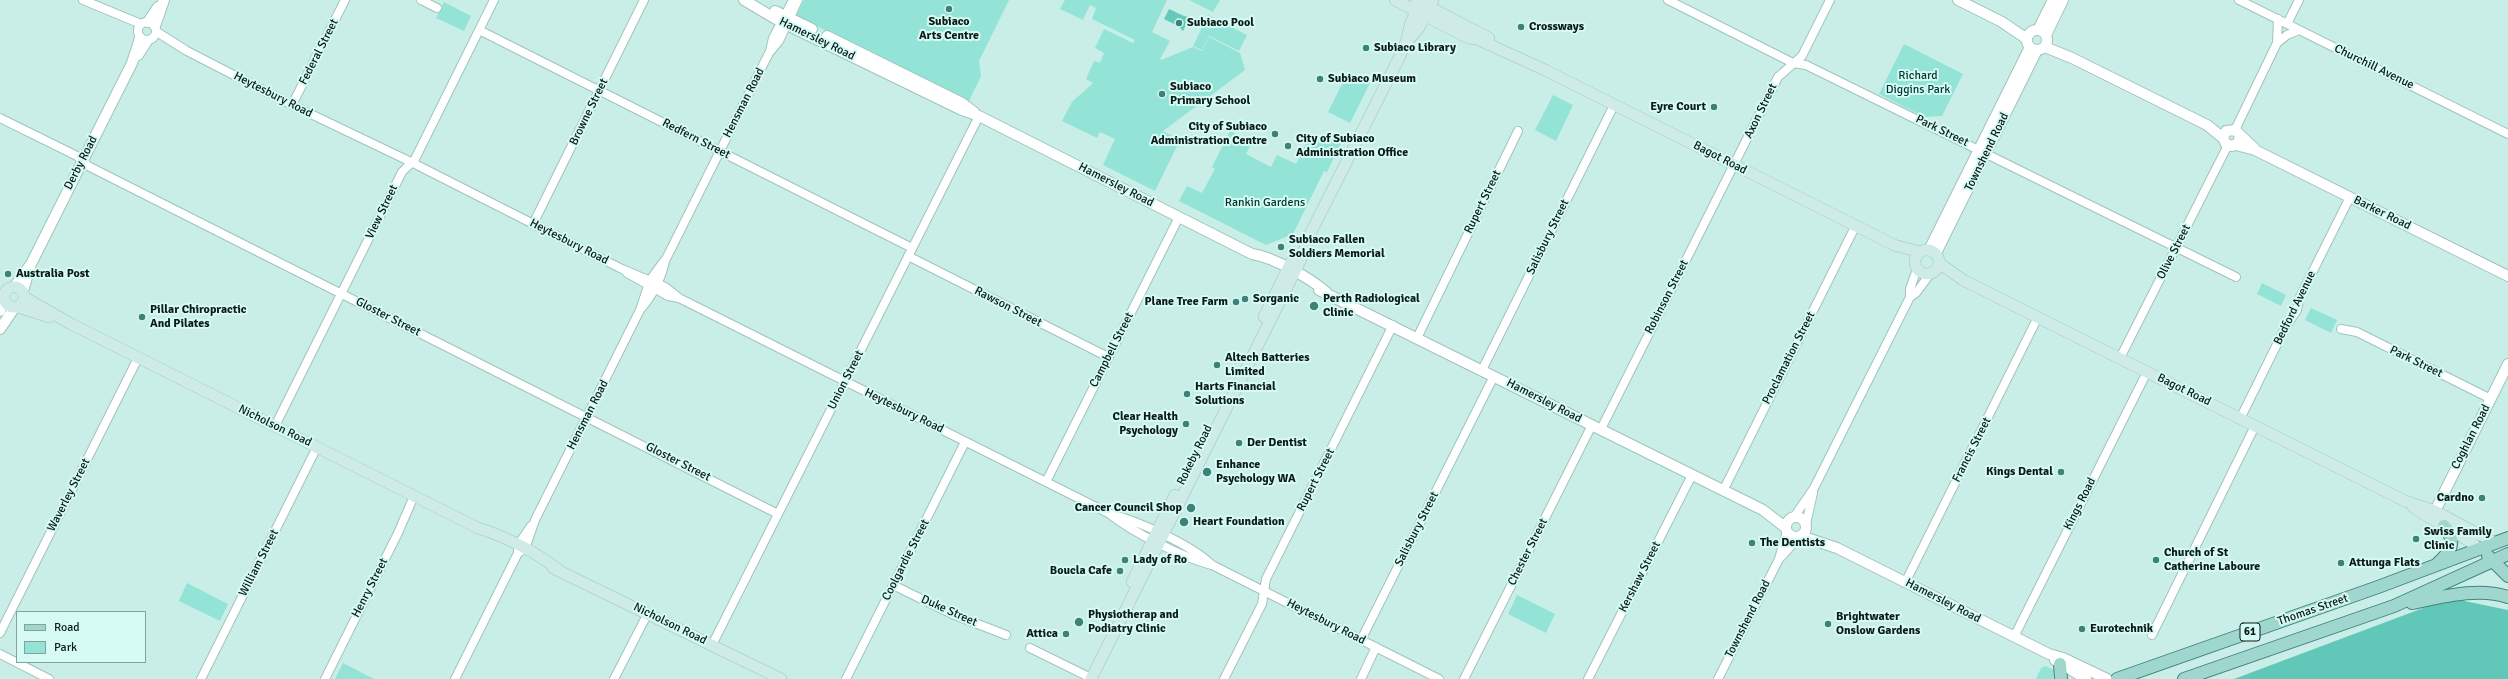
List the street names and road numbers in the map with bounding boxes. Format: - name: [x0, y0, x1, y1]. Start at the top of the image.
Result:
- street label: Hamersley Road: [777, 14, 857, 64]
- street label: Federal Street: [296, 17, 342, 87]
- street label: Churchill Avenue: [2332, 41, 2416, 93]
- street label: Hensman Road: [720, 66, 768, 140]
- street label: Heytesbury Road: [231, 69, 315, 121]
- street label: Browne Street: [567, 76, 611, 148]
- street label: Axon Street: [1742, 81, 1780, 141]
- street label: Townshend Road: [1962, 111, 2012, 193]
- street label: Park Street: [1913, 112, 1971, 150]
- street label: Redfern Street: [660, 116, 732, 162]
- street label: Derby Road: [61, 134, 101, 192]
- street label: Bagot Road: [1691, 138, 1749, 178]
- street label: Hamersley Road: [1076, 160, 1156, 210]
- street label: Rupert Street: [1461, 168, 1505, 236]
- street label: View Street: [363, 183, 401, 241]
- street label: Barker Road: [2351, 193, 2413, 233]
- street label: Salisbury Street: [1524, 197, 1572, 277]
- street label: Heytesbury Road: [527, 216, 611, 268]
- street label: Olive Street: [2154, 222, 2194, 282]
- street label: Robinson Street: [1642, 257, 1692, 337]
- street label: Bedford Avenue: [2271, 269, 2319, 347]
- street label: Rawson Street: [972, 284, 1044, 330]
- street label: Gloster Street: [353, 294, 423, 340]
- street label: Proclamation Street: [1759, 309, 1819, 407]
- street label: Campbell Street: [1087, 310, 1137, 390]
- street label: Park Street: [2387, 343, 2445, 381]
- street label: Union Street: [825, 348, 867, 412]
- street label: Bagot Road: [2155, 371, 2213, 409]
- street label: Hamersley Road: [1504, 376, 1584, 426]
- street label: Hensman Road: [564, 378, 612, 452]
- street label: Heytesbury Road: [862, 386, 946, 436]
- street label: Nicholson Road: [236, 402, 314, 450]
- street label: Coghlan Road: [2449, 402, 2493, 472]
- street label: Francis Street: [1949, 415, 1995, 485]
- street label: Rokeby Road: [1174, 422, 1216, 488]
- street label: Gloster Street: [643, 439, 713, 485]
- street label: Rupert Street: [1294, 446, 1338, 514]
- street label: Waverley Street: [44, 456, 94, 534]
- street label: Kings Road: [2061, 475, 2099, 533]
- street label: Salisbury Street: [1392, 489, 1442, 569]
- street label: Chester Street: [1505, 516, 1551, 588]
- street label: Coolgardie Street: [879, 517, 933, 603]
- street label: William Street: [236, 527, 282, 599]
- street label: Kershaw Street: [1616, 539, 1664, 615]
- street label: Henry Street: [349, 556, 391, 620]
- street label: Hamersley Road: [1903, 576, 1983, 626]
- street label: Townshend Road: [1722, 578, 1774, 660]
- street label: Thomas Street: [2276, 591, 2350, 629]
- street label: Duke Street: [919, 592, 979, 630]
- street label: Heytesbury Road: [1284, 596, 1368, 648]
- street label: Nicholson Road: [631, 600, 709, 648]
- road number: 61: [2240, 623, 2260, 641]

